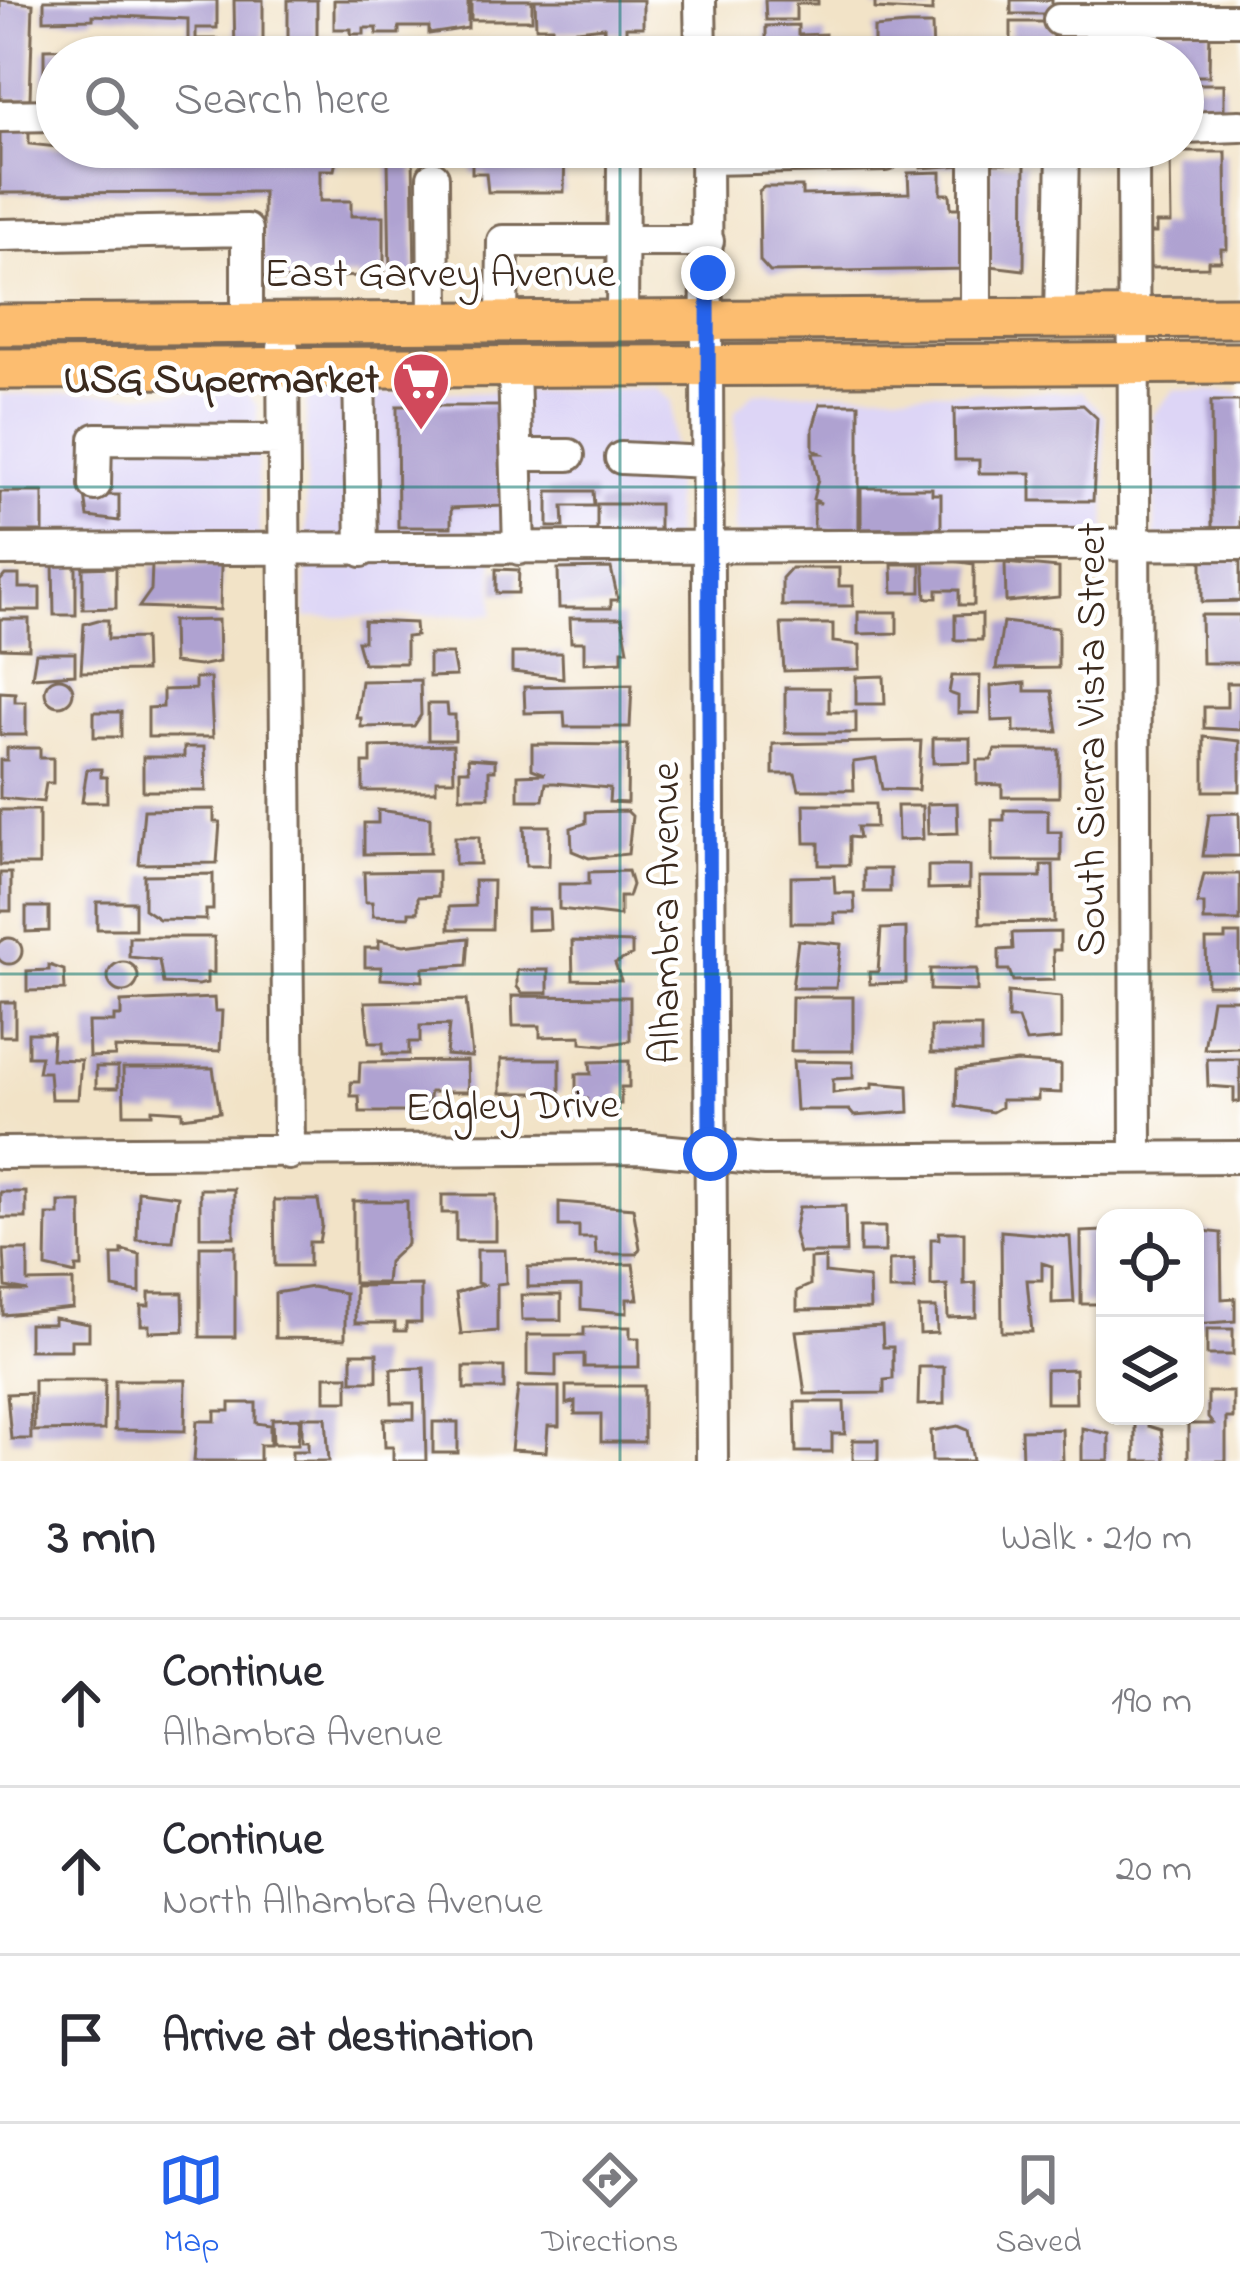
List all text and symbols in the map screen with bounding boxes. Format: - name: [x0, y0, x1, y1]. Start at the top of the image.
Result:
- search box: [36, 36, 1204, 168]
- icon: search: [78, 69, 144, 135]
- text: Search here: [174, 69, 390, 135]
- street label: East Garvey Avenue: [264, 245, 616, 306]
- route end: [681, 246, 735, 300]
- supermarket icon: USG Supermarket: [390, 350, 452, 432]
- place label: USG Supermarket: [63, 351, 380, 412]
- street label: South Sierra Vista Street: [1063, 522, 1124, 956]
- street label: Alhambra Avenue: [637, 762, 698, 1064]
- street label: Edgley Drive: [405, 1076, 620, 1140]
- route start: [683, 1127, 737, 1181]
- map controls: [1096, 1209, 1204, 1425]
- button: locate: [1096, 1209, 1204, 1317]
- button: layers: [1096, 1317, 1204, 1425]
- text: 3 min: [48, 1502, 156, 1577]
- text: Walk · 210 m: [1001, 1511, 1192, 1568]
- text: Continue: [162, 1641, 323, 1707]
- icon: ahead: [48, 1670, 114, 1736]
- text: 190 m: [1111, 1674, 1192, 1731]
- text: Alhambra Avenue: [162, 1707, 443, 1764]
- text: Continue: [162, 1809, 323, 1875]
- icon: ahead: [48, 1838, 114, 1904]
- text: 20 m: [1116, 1842, 1192, 1899]
- text: North Alhambra Avenue: [162, 1875, 543, 1932]
- icon: arrive: [48, 2006, 114, 2072]
- text: Arrive at destination: [162, 2006, 533, 2072]
- tab: Map: [158, 2147, 224, 2267]
- tab: Directions: [541, 2147, 679, 2267]
- tab: Saved: [995, 2147, 1082, 2267]

